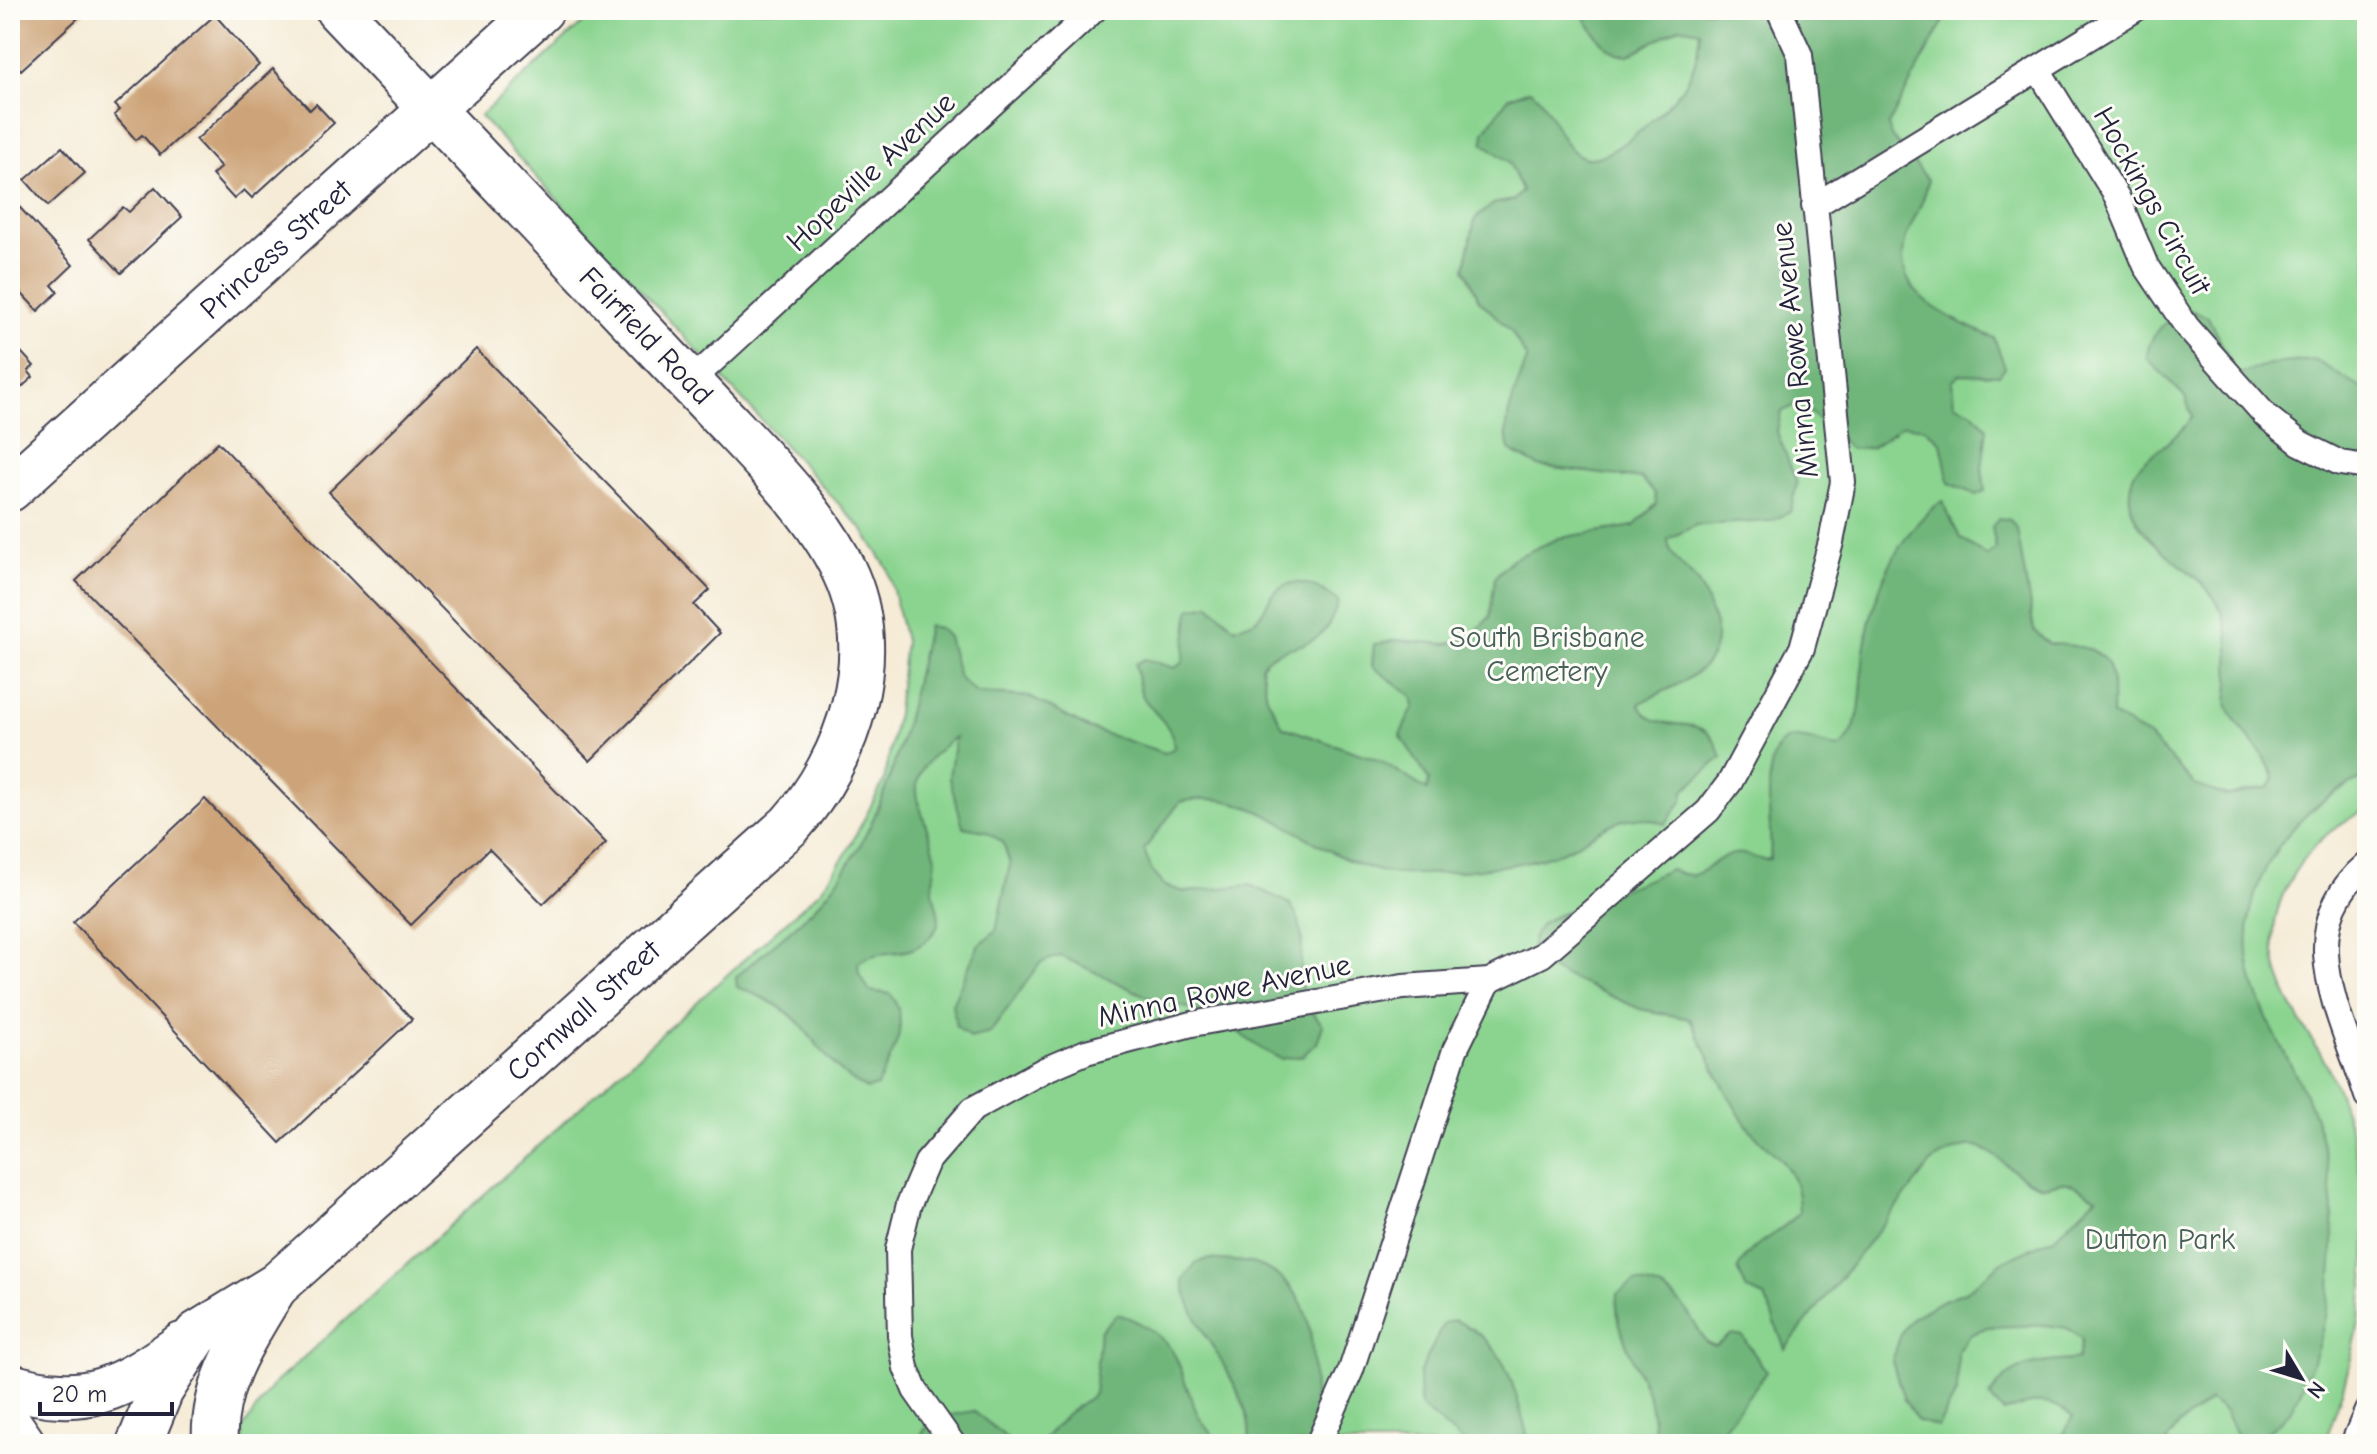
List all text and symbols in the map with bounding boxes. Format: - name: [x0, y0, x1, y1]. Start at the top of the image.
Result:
- street label: Hopeville Avenue: [780, 85, 962, 259]
- street label: Hockings Circuit: [2086, 101, 2219, 302]
- street label: Princess Street: [193, 171, 360, 326]
- street label: Minna Rowe Avenue: [1764, 220, 1826, 480]
- street label: Fairfield Road: [572, 260, 720, 412]
- park label: South Brisbane Cemetery: [1449, 620, 1645, 689]
- street label: Cornwall Street: [499, 932, 668, 1088]
- street label: Minna Rowe Avenue: [1094, 947, 1354, 1035]
- park label: Dutton Park: [2085, 1222, 2236, 1257]
- north arrow: [2261, 1338, 2341, 1418]
- scale bar: [40, 1366, 172, 1416]
- text: N: [2301, 1376, 2331, 1403]
- text: 20 m: [52, 1380, 107, 1408]

